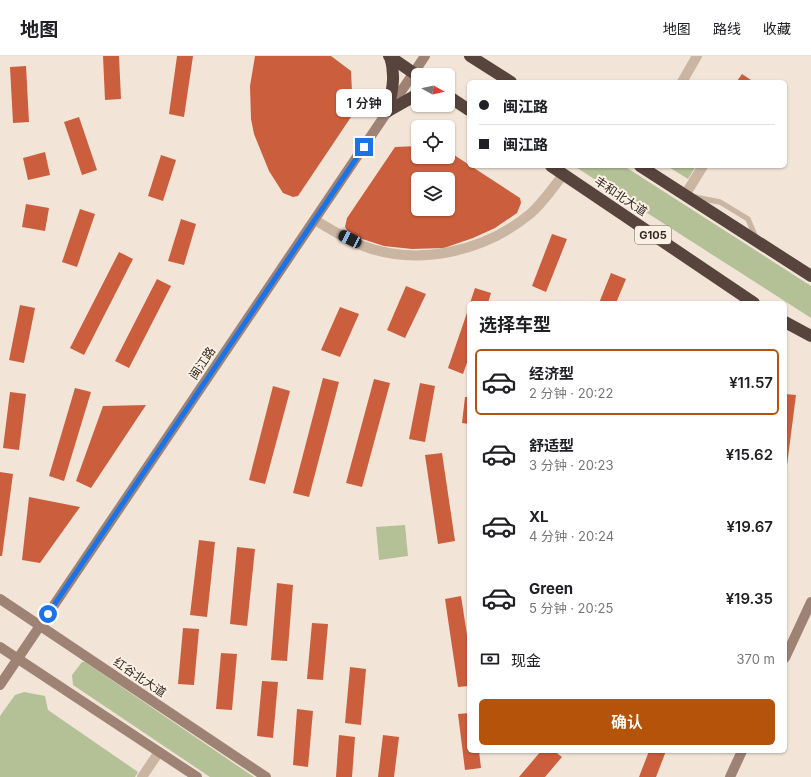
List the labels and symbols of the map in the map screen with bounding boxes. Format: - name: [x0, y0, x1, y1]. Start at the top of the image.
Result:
- north arrow: [411, 68, 455, 112]
- callout: 1 分钟: [336, 89, 392, 117]
- route end: [355, 138, 373, 156]
- street label: 丰和北大道: [592, 173, 650, 219]
- road number: G105: [635, 226, 671, 244]
- car: [337, 228, 363, 250]
- street label: 闽江路: [186, 344, 218, 382]
- route start: [39, 605, 57, 623]
- street label: 红谷北大道: [111, 654, 169, 700]

